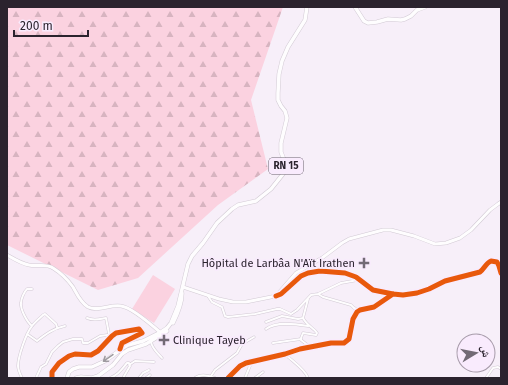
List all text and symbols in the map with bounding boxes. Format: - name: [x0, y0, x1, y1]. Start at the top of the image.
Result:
- scale bar: [14, 12, 88, 38]
- text: 200 m: [20, 19, 53, 33]
- road number: RN 15: [269, 158, 303, 174]
- place label: Hôpital de Larbâa N'Aït Irathen: [201, 257, 355, 270]
- marker: Hôpital de Larbâa N'Aït Irathen: [358, 257, 370, 269]
- north arrow: [456, 333, 496, 373]
- marker: Clinique Tayeb: [158, 334, 170, 346]
- place label: Clinique Tayeb: [173, 334, 246, 347]
- text: ش: [477, 344, 493, 359]
- one-way arrow: [102, 354, 113, 363]

